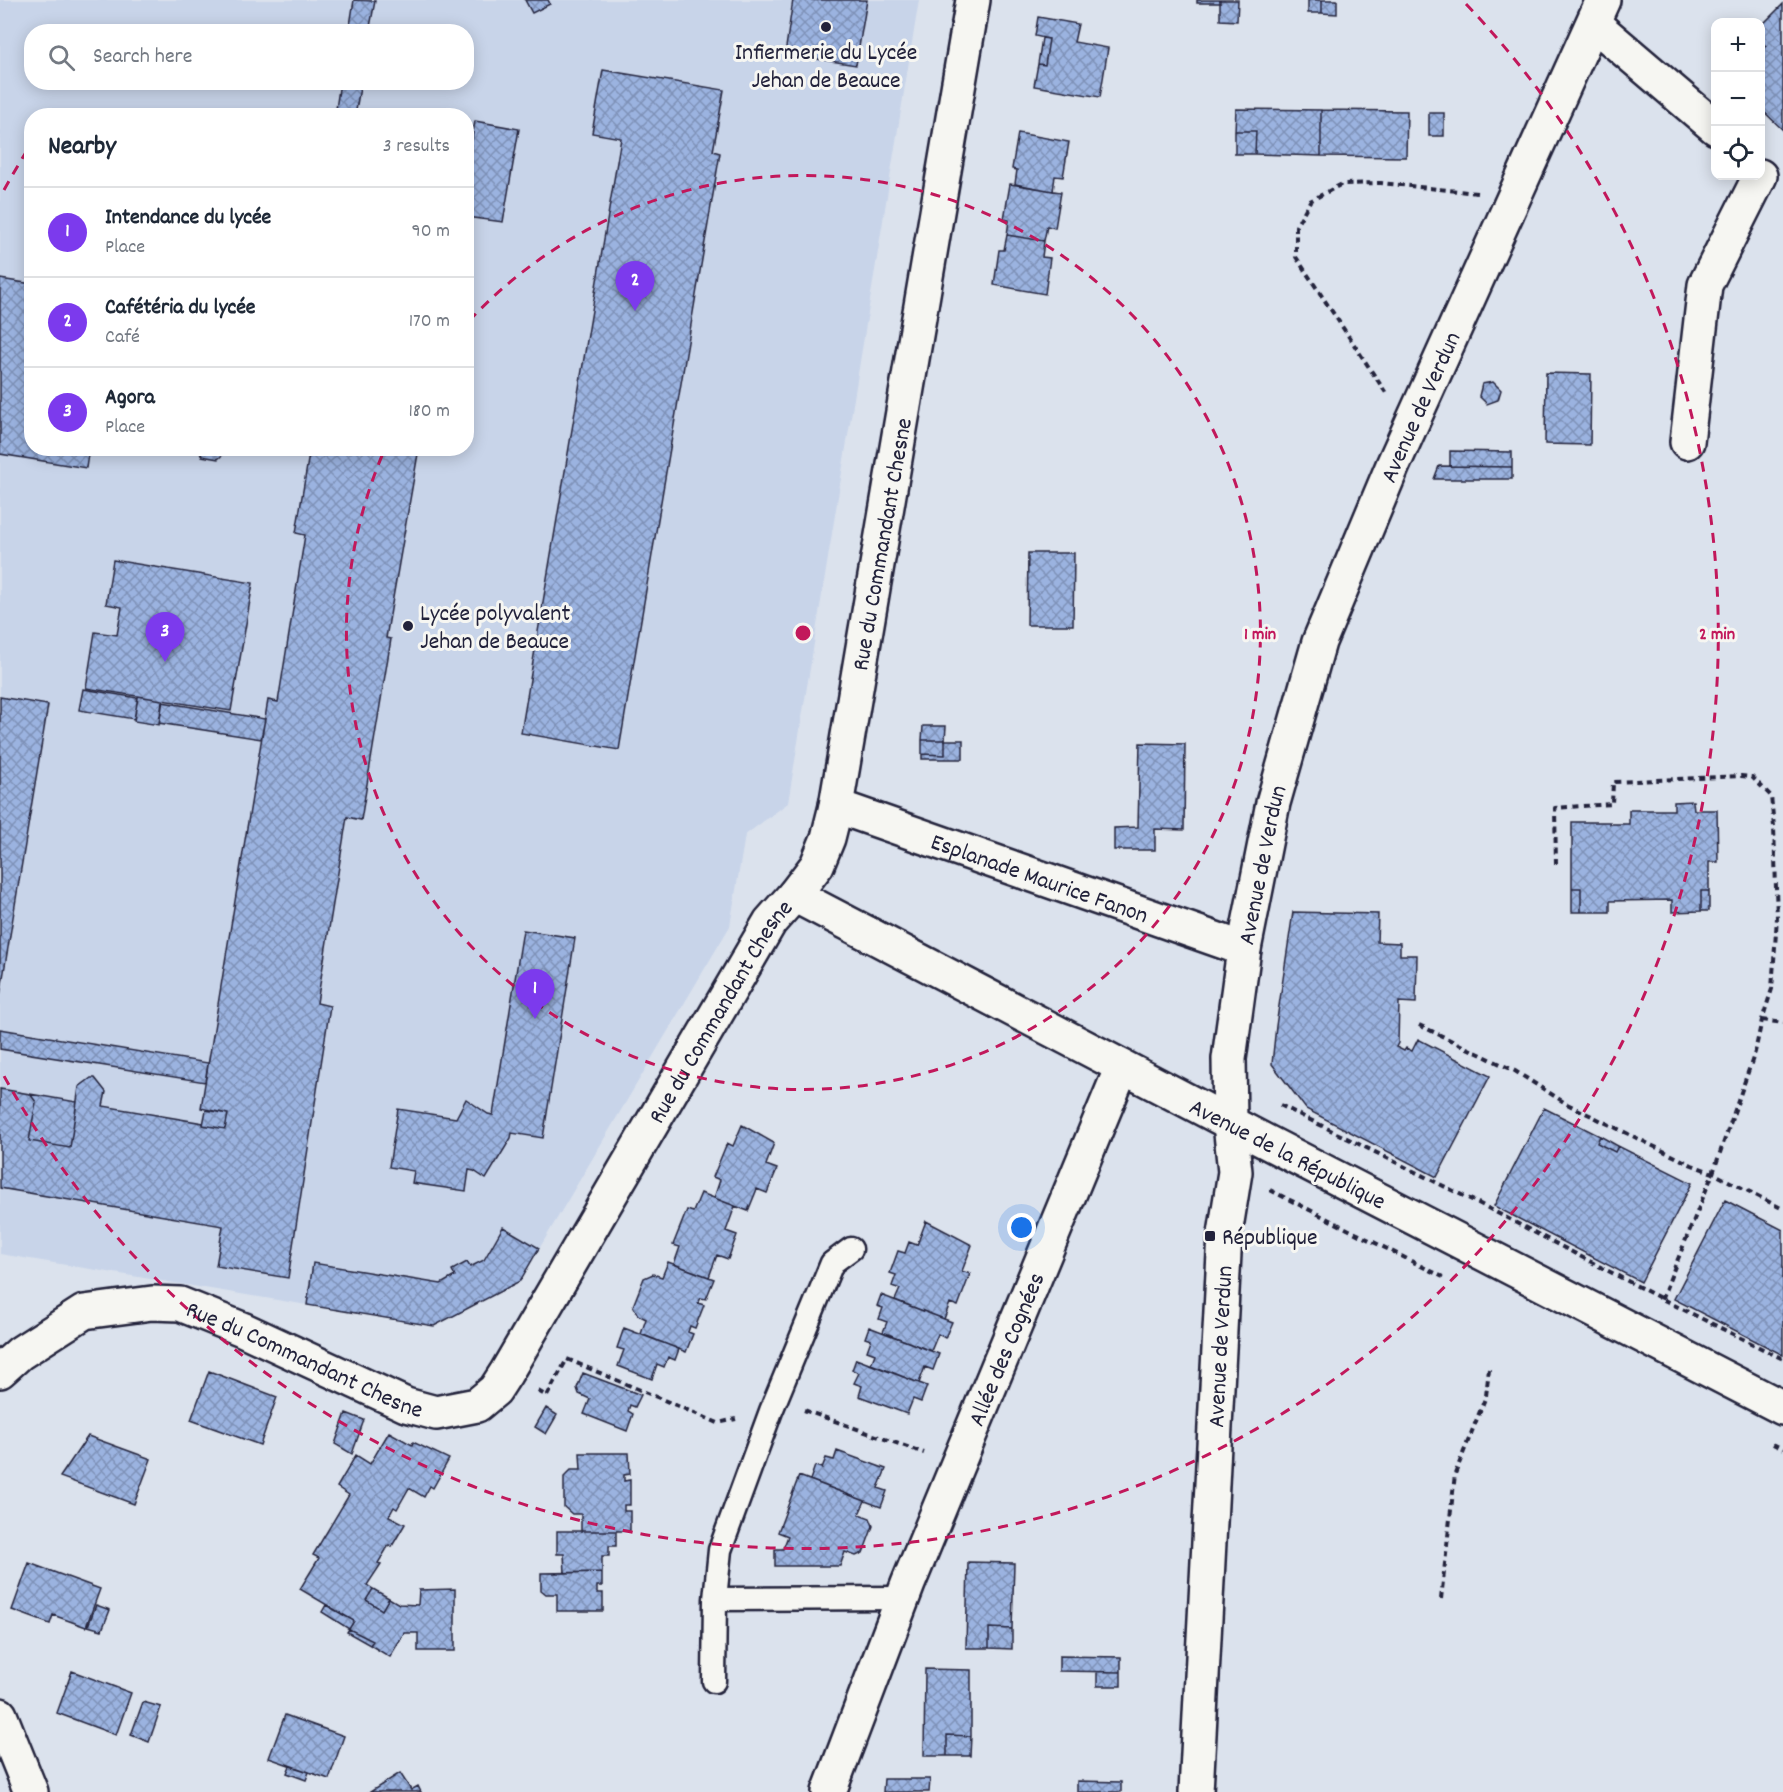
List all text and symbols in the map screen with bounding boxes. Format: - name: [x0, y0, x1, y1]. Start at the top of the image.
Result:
- map controls: [1711, 18, 1765, 180]
- button: +: [1711, 18, 1765, 72]
- marker: Infiermerie du Lycée Jehan de Beauce: [819, 20, 833, 34]
- search box: [24, 24, 474, 90]
- place label: Infiermerie du Lycée Jehan de Beauce: [735, 37, 917, 99]
- icon: search: [45, 41, 78, 74]
- text: Search here: [93, 42, 192, 73]
- button: −: [1711, 72, 1765, 126]
- button: locate: [1711, 126, 1765, 180]
- text: Nearby: [48, 129, 116, 166]
- text: 3 results: [383, 133, 450, 161]
- text: Intendance du lycée: [105, 203, 271, 234]
- text: 1: [65, 218, 70, 246]
- text: 90 m: [412, 218, 450, 246]
- text: Place: [105, 234, 145, 262]
- pin: 2: [616, 262, 654, 311]
- text: Cafétéria du lycée: [105, 293, 256, 324]
- text: 2: [63, 308, 72, 336]
- text: 170 m: [409, 308, 450, 336]
- text: Café: [105, 324, 140, 352]
- street label: Avenue de Verdun: [1373, 327, 1471, 488]
- text: Agora: [105, 383, 155, 414]
- text: 3: [63, 398, 72, 426]
- text: 180 m: [408, 398, 450, 426]
- text: Place: [105, 414, 145, 442]
- street label: Rue du Commandant Chesne: [845, 415, 923, 674]
- place label: Lycée polyvalent Jehan de Beauce: [420, 598, 570, 660]
- pin: 3: [146, 612, 184, 662]
- marker: Lycée polyvalent Jehan de Beauce: [401, 619, 415, 633]
- centre of rings: [793, 623, 813, 643]
- text: 1 min: [1244, 623, 1276, 648]
- text: 2 min: [1699, 623, 1735, 648]
- street label: Avenue de Verdun: [1231, 781, 1297, 948]
- street label: Esplanade Maurice Fanon: [925, 826, 1152, 934]
- street label: Rue du Commandant Chesne: [642, 893, 802, 1131]
- pin: 1: [516, 970, 554, 1019]
- street label: Avenue de la République: [1182, 1091, 1391, 1220]
- your location: [1007, 1213, 1036, 1242]
- place label: République: [1222, 1222, 1318, 1256]
- marker: République: [1203, 1229, 1217, 1243]
- street label: Avenue de Verdun: [1201, 1265, 1243, 1429]
- street label: Allée des Cognées: [961, 1268, 1055, 1432]
- street label: Rue du Commandant Chesne: [180, 1294, 426, 1429]

